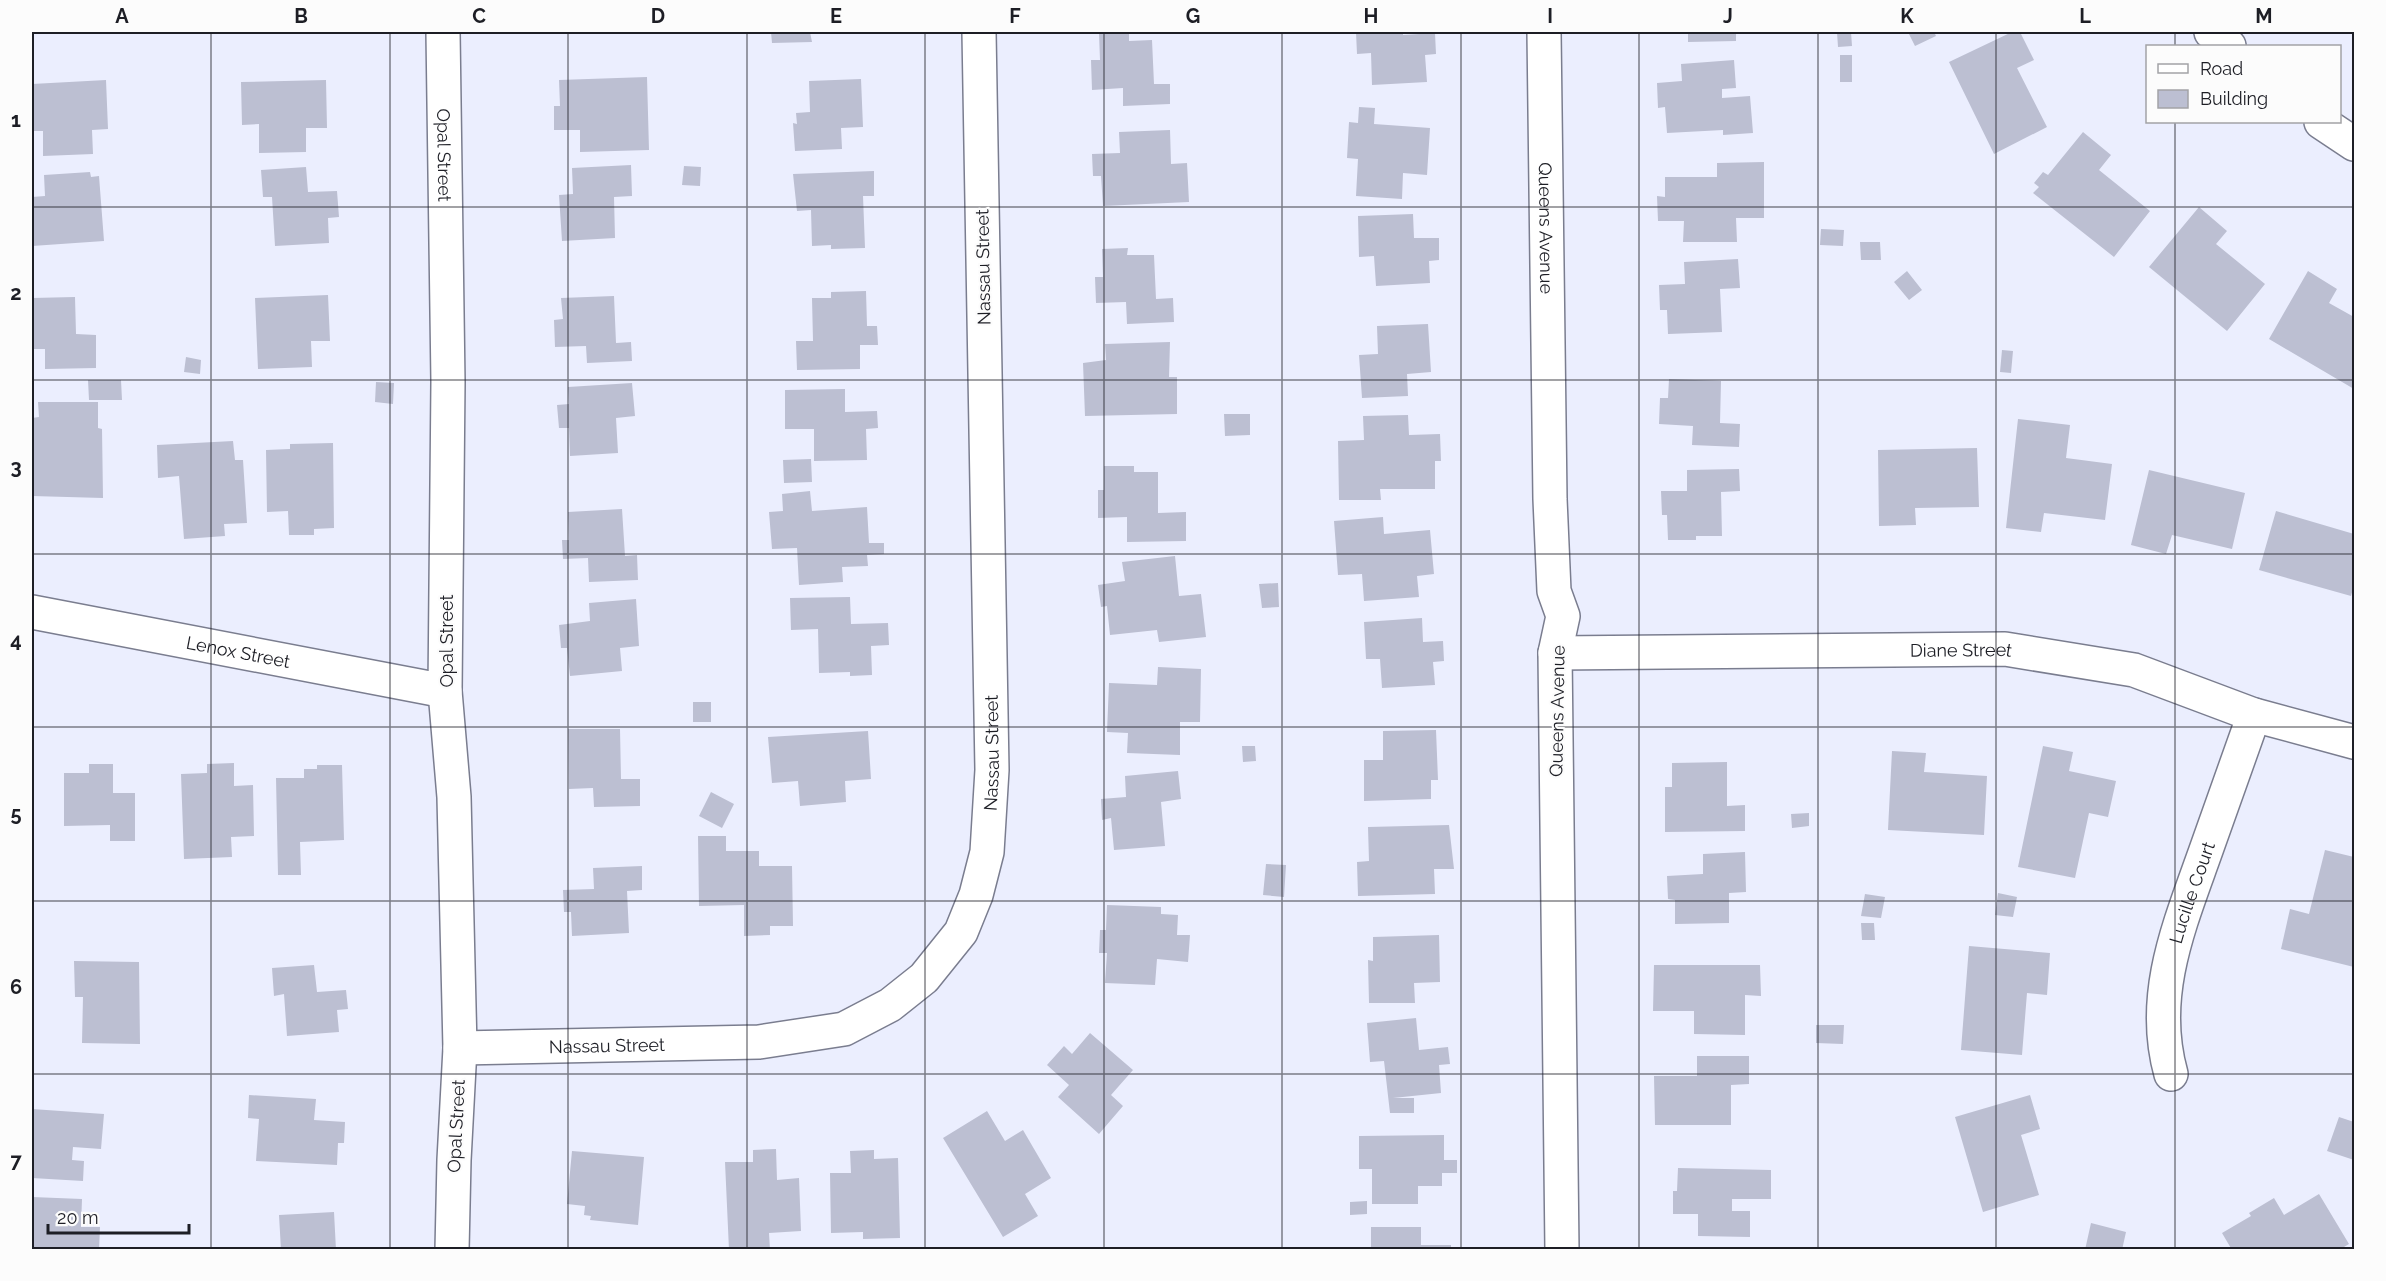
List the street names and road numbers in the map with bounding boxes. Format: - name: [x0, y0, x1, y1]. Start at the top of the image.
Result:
- street label: Opal Street: [434, 108, 456, 202]
- street label: Queens Avenue: [1535, 162, 1558, 294]
- street label: Nassau Street: [971, 209, 995, 325]
- street label: Opal Street: [436, 594, 457, 688]
- street label: Lenox Street: [185, 631, 292, 672]
- street label: Diane Street: [1910, 638, 2014, 661]
- street label: Queens Avenue: [1545, 645, 1569, 777]
- street label: Nassau Street: [979, 695, 1003, 811]
- street label: Lucille Court: [2165, 839, 2219, 946]
- street label: Nassau Street: [549, 1033, 665, 1057]
- street label: Opal Street: [443, 1079, 469, 1173]

